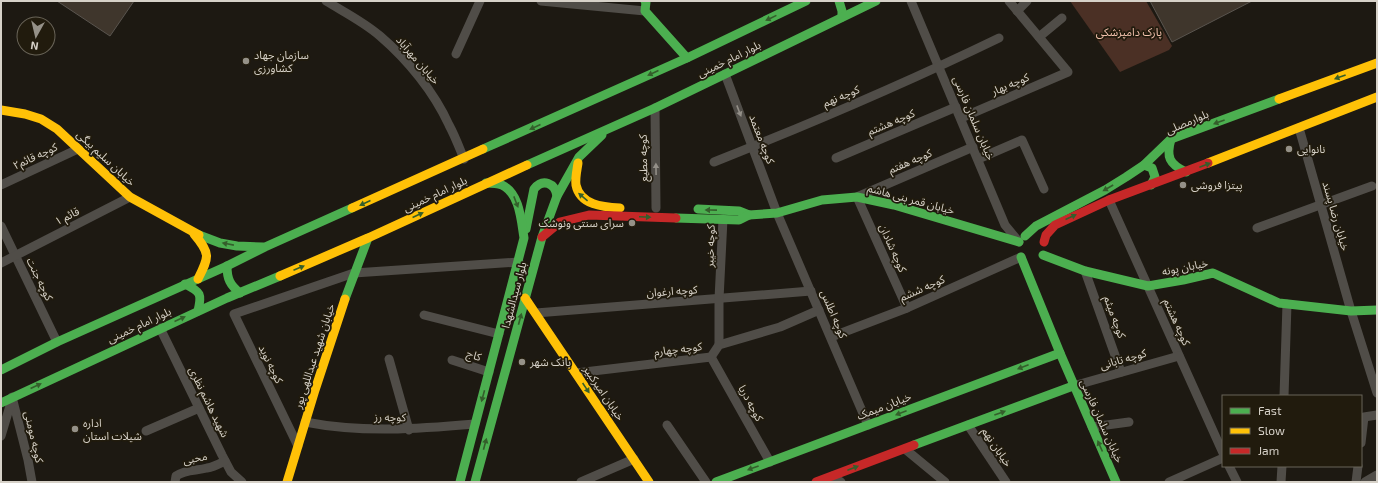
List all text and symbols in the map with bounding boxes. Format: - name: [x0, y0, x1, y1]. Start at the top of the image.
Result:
- one-way arrow: [765, 15, 777, 21]
- north arrow: [16, 16, 56, 56]
- park label: پارک دامپزشکی: [1096, 25, 1162, 40]
- street label: خیابان مهرآباد: [393, 33, 443, 87]
- street label: بلوار امام خمینی: [695, 38, 763, 81]
- text: N: [30, 39, 39, 53]
- place label: سازمان جهاد کشاورزی: [254, 48, 309, 75]
- marker: سازمان جهاد کشاورزی: [241, 56, 251, 66]
- one-way arrow: [648, 70, 659, 76]
- street label: کوچه بهار: [988, 70, 1032, 100]
- street label: خیابان سلمان فارسی: [950, 74, 998, 163]
- one-way arrow: [1334, 74, 1346, 80]
- street label: کوچه نهم: [820, 82, 863, 112]
- one-way arrow: [736, 105, 742, 117]
- street label: کوچه هشتم: [865, 106, 918, 140]
- street label: بلوارمصلی: [1163, 107, 1211, 137]
- street label: کوچه معتمد: [745, 112, 778, 167]
- one-way arrow: [1212, 119, 1224, 125]
- one-way arrow: [529, 124, 541, 130]
- street label: خیابان سلیم بیگی: [72, 127, 139, 191]
- street label: کوچه مطیع: [636, 134, 651, 182]
- street label: کوچه قائم۲: [10, 139, 61, 174]
- place label: نانوایی: [1297, 142, 1325, 156]
- marker: نانوایی: [1284, 144, 1294, 154]
- street label: کوچه هفتم: [886, 145, 935, 178]
- one-way arrow: [1199, 161, 1211, 167]
- one-way arrow: [652, 163, 659, 175]
- street label: بلوار امام خمینی: [401, 173, 470, 216]
- place label: پیتزا فروشی: [1191, 178, 1243, 193]
- marker: پیتزا فروشی: [1178, 180, 1188, 190]
- street label: خیابان رضا پسند: [1318, 180, 1353, 253]
- street label: خیابان قمر بنی هاشم: [865, 181, 957, 219]
- one-way arrow: [1102, 184, 1114, 191]
- one-way arrow: [578, 193, 589, 202]
- one-way arrow: [514, 197, 520, 209]
- one-way arrow: [359, 200, 371, 206]
- street label: قائم ۱: [52, 204, 83, 230]
- one-way arrow: [705, 206, 717, 213]
- one-way arrow: [412, 212, 423, 218]
- one-way arrow: [639, 213, 651, 220]
- one-way arrow: [1065, 213, 1077, 219]
- place label: سرای سنتی ونوشک: [538, 216, 624, 230]
- marker: سرای سنتی ونوشک: [627, 218, 637, 228]
- street label: کوچه شادان: [875, 222, 910, 275]
- street label: کوچه خیبر: [702, 224, 719, 269]
- one-way arrow: [222, 241, 234, 247]
- street label: کوچه جنت: [23, 255, 57, 304]
- street label: خیابان پونه: [1161, 256, 1210, 279]
- street label: بلوار سیدالشهدا: [498, 260, 530, 330]
- one-way arrow: [293, 265, 305, 271]
- street label: کوچه ششم: [897, 272, 948, 306]
- street label: کوچه ارغوان: [646, 282, 699, 301]
- street label: کوچه اطلس: [817, 288, 851, 341]
- street label: کوچه میثم: [1099, 294, 1129, 341]
- street label: کوچه هشتم: [1159, 296, 1194, 349]
- street label: خیابان شهید عبداللهی پور: [290, 301, 339, 411]
- street label: بلوار امام خمینی: [105, 304, 174, 347]
- one-way arrow: [517, 313, 523, 325]
- one-way arrow: [174, 316, 185, 322]
- street label: کوچه چهارم: [653, 339, 703, 360]
- street label: کوچه نوید: [255, 342, 287, 386]
- street label: کاج: [465, 346, 484, 365]
- street label: کوچه تابانی: [1098, 346, 1149, 373]
- place label: بانک شهر: [529, 355, 571, 369]
- marker: بانک شهر: [517, 357, 527, 367]
- street label: خیابان امیرکبیر: [580, 362, 628, 424]
- street label: شهید هاشم نظری: [184, 364, 232, 441]
- one-way arrow: [1017, 364, 1029, 370]
- street label: خیابان سلمان فارسی: [1077, 377, 1127, 465]
- street label: کوچه دریا: [734, 382, 767, 425]
- one-way arrow: [31, 383, 42, 389]
- one-way arrow: [582, 383, 590, 394]
- street label: خیابان میمک: [855, 389, 914, 423]
- one-way arrow: [480, 390, 486, 402]
- legend: [1222, 395, 1362, 467]
- text: Fast: [1258, 403, 1282, 417]
- street label: کوچه مومنی: [20, 410, 47, 465]
- street label: کوچه رز: [373, 410, 407, 425]
- one-way arrow: [895, 410, 907, 416]
- one-way arrow: [995, 410, 1007, 416]
- place label: اداره شیلات استان: [83, 416, 142, 443]
- text: Slow: [1258, 423, 1285, 437]
- marker: اداره شیلات استان: [70, 424, 80, 434]
- street label: خیابان نهم: [977, 425, 1016, 471]
- one-way arrow: [482, 438, 488, 450]
- one-way arrow: [1097, 441, 1103, 452]
- text: Jam: [1258, 443, 1279, 457]
- street label: محبی: [182, 449, 209, 467]
- one-way arrow: [747, 465, 759, 471]
- one-way arrow: [847, 465, 859, 471]

